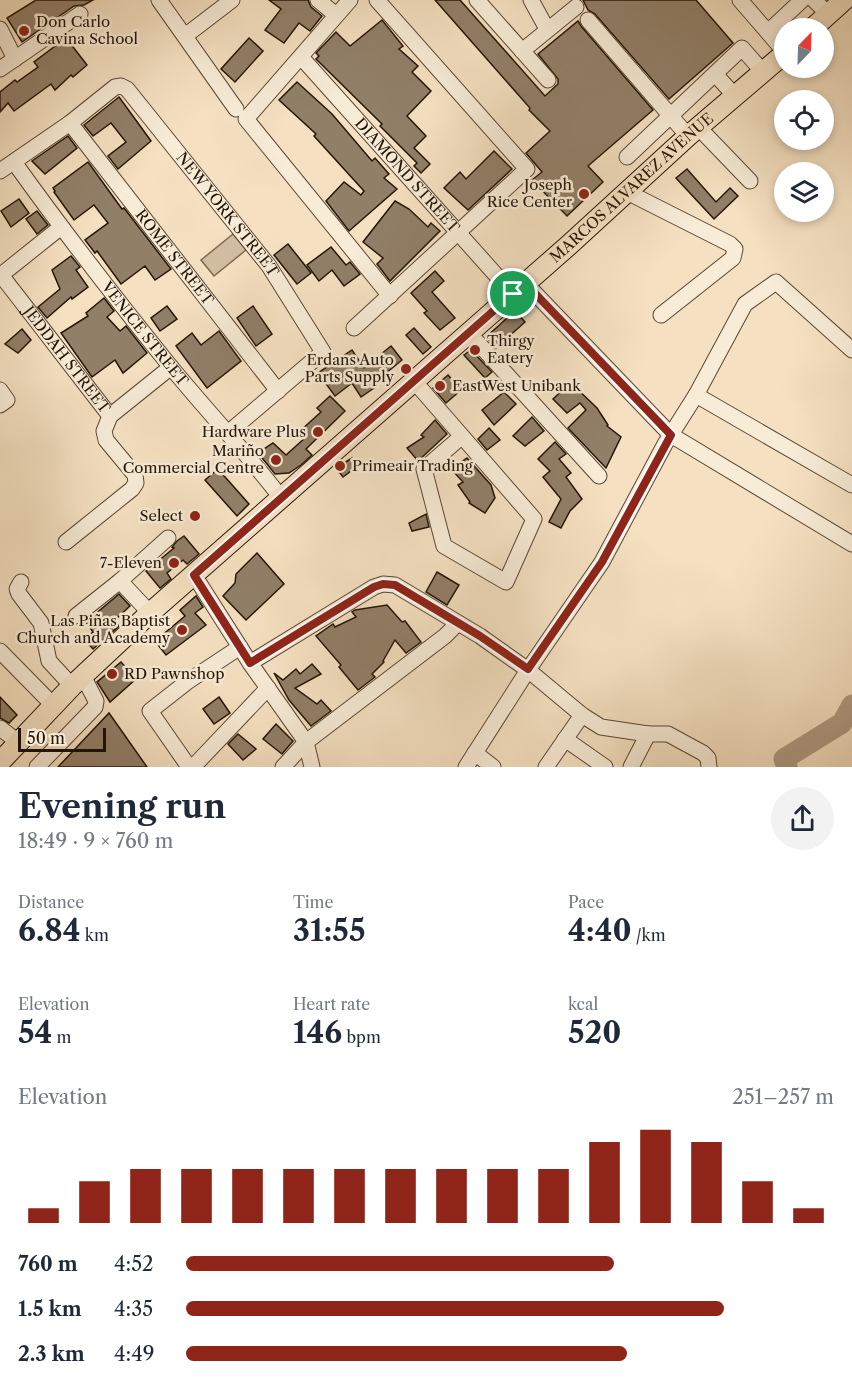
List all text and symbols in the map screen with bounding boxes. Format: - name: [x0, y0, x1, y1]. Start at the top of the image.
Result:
- place label: Don Carlo Cavina School: [36, 12, 139, 48]
- north arrow: [774, 18, 834, 78]
- map controls: [774, 18, 834, 222]
- marker: Don Carlo Cavina School: [17, 24, 31, 38]
- button: locate: [774, 90, 834, 150]
- street label: MARCOS ALVAREZ AVENUE: [546, 109, 717, 267]
- street label: DIAMOND STREET: [351, 114, 464, 237]
- street label: NEW YORK STREET: [172, 148, 284, 280]
- button: layers: [774, 162, 834, 222]
- place label: Joseph Rice Center: [487, 175, 573, 211]
- marker: Joseph Rice Center: [577, 187, 591, 201]
- street label: ROME STREET: [132, 205, 218, 309]
- pin: [487, 268, 538, 319]
- street label: VENICE STREET: [97, 277, 193, 390]
- icon: arrive: [496, 277, 529, 310]
- street label: JEDDAH STREET: [18, 300, 115, 418]
- place label: Thirgy Eatery: [487, 331, 535, 367]
- marker: Thirgy Eatery: [468, 343, 482, 357]
- place label: Erdans Auto Parts Supply: [305, 350, 395, 386]
- marker: Erdans Auto Parts Supply: [399, 362, 413, 376]
- place label: EastWest Unibank: [452, 376, 582, 395]
- marker: EastWest Unibank: [433, 379, 447, 393]
- place label: Hardware Plus: [202, 422, 306, 441]
- marker: Hardware Plus: [311, 425, 325, 439]
- place label: Mariño Commercial Centre: [123, 441, 264, 477]
- marker: Mariño Commercial Centre: [269, 453, 283, 467]
- place label: Primeair Trading: [352, 456, 473, 475]
- marker: Primeair Trading: [333, 459, 347, 473]
- place label: Select: [140, 506, 184, 525]
- marker: Select: [188, 509, 202, 523]
- place label: 7-Eleven: [100, 553, 163, 572]
- marker: 7-Eleven: [167, 556, 181, 570]
- place label: Las Piñas Baptist Church and Academy: [16, 611, 171, 647]
- marker: Las Piñas Baptist Church and Academy: [175, 623, 189, 637]
- place label: RD Pawnshop: [124, 664, 224, 683]
- marker: RD Pawnshop: [105, 667, 119, 681]
- scale bar: [18, 725, 106, 752]
- text: 50 m: [27, 728, 65, 748]
- text: Evening run: [18, 786, 226, 827]
- button: share: [771, 787, 834, 850]
- text: 18:49 · 9 × 760 m: [18, 829, 173, 853]
- text: Distance: [18, 892, 84, 912]
- text: Time: [293, 892, 333, 912]
- text: Pace: [568, 892, 604, 912]
- text: 6.84: [18, 912, 80, 949]
- text: 31:55: [293, 912, 365, 949]
- text: 4:40: [568, 912, 632, 949]
- text: km: [80, 925, 109, 945]
- text: /km: [632, 925, 666, 945]
- text: Elevation: [18, 994, 89, 1014]
- text: Heart rate: [293, 994, 370, 1014]
- text: kcal: [568, 994, 598, 1014]
- text: 54: [18, 1014, 52, 1051]
- text: 146: [293, 1014, 342, 1051]
- text: 520: [568, 1014, 621, 1051]
- text: m: [52, 1027, 72, 1047]
- text: bpm: [342, 1027, 381, 1047]
- text: Elevation: [18, 1085, 107, 1109]
- text: 251–257 m: [732, 1085, 834, 1109]
- text: 760 m: [18, 1252, 78, 1276]
- text: 4:52: [114, 1252, 154, 1276]
- text: 1.5 km: [18, 1297, 82, 1321]
- text: 4:35: [114, 1297, 153, 1321]
- text: 2.3 km: [18, 1342, 85, 1366]
- text: 4:49: [114, 1342, 154, 1366]

